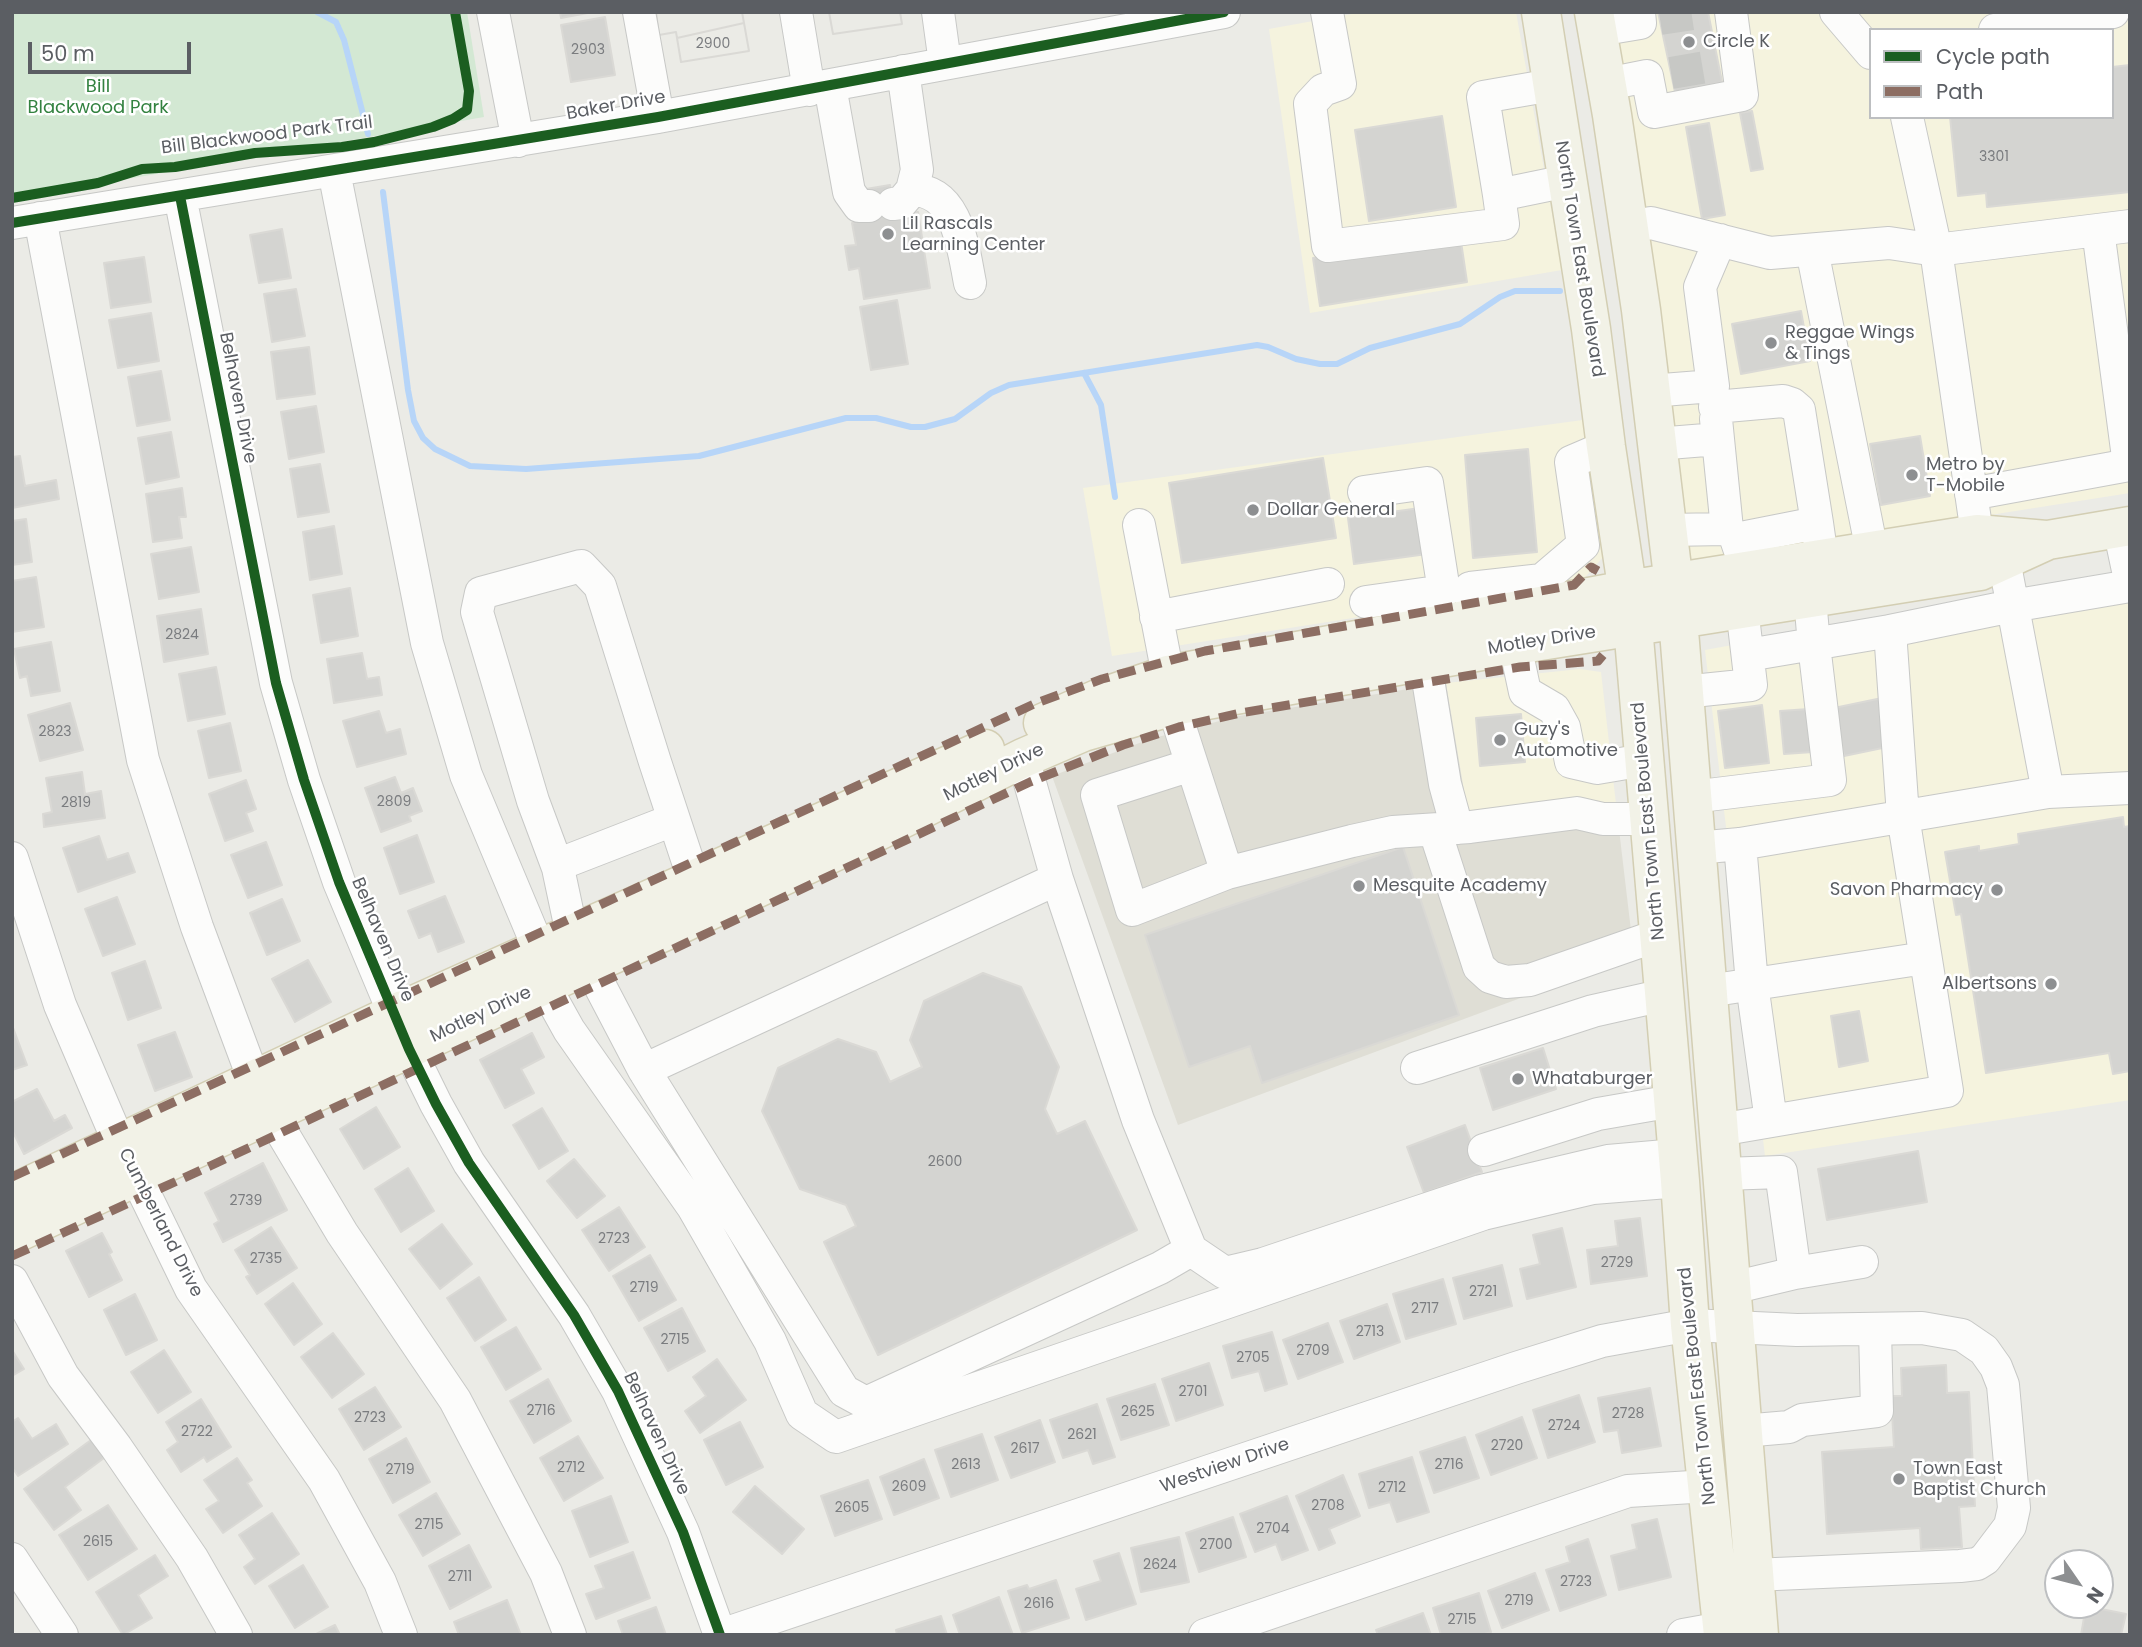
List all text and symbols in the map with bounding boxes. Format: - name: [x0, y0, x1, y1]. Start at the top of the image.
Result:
- scale bar: [32, 28, 194, 72]
- legend: [1869, 28, 2114, 119]
- place label: Circle K: [1703, 31, 1770, 53]
- marker: Circle K: [1681, 34, 1697, 50]
- house number: 2900: [696, 36, 730, 52]
- text: 50 m: [41, 39, 95, 68]
- house number: 2903: [571, 42, 605, 58]
- text: Cycle path: [1936, 42, 2050, 71]
- park label: Bill Blackwood Park: [27, 76, 169, 119]
- text: Path: [1936, 77, 1983, 106]
- street label: Baker Drive: [565, 87, 667, 125]
- street label: Bill Blackwood Park Trail: [160, 112, 374, 160]
- street label: North Town East Boulevard: [1550, 139, 1608, 379]
- house number: 3301: [1979, 149, 2009, 165]
- place label: Lil Rascals Learning Center: [902, 213, 1045, 256]
- marker: Lil Rascals Learning Center: [880, 226, 896, 242]
- place label: Reggae Wings & Tings: [1785, 322, 1915, 364]
- street label: Belhaven Drive: [214, 331, 260, 465]
- marker: Reggae Wings & Tings: [1763, 335, 1779, 351]
- place label: Metro by T-Mobile: [1926, 454, 2005, 496]
- marker: Metro by T-Mobile: [1904, 467, 1920, 483]
- place label: Dollar General: [1267, 499, 1395, 521]
- marker: Dollar General: [1245, 502, 1261, 518]
- street label: Motley Drive: [1486, 622, 1598, 660]
- house number: 2824: [165, 627, 199, 643]
- street label: North Town East Boulevard: [1628, 701, 1670, 941]
- place label: Guzy's Automotive: [1514, 719, 1618, 762]
- house number: 2823: [38, 724, 72, 740]
- marker: Guzy's Automotive: [1492, 732, 1508, 748]
- street label: Motley Drive: [940, 739, 1048, 807]
- house number: 2809: [377, 794, 411, 810]
- house number: 2819: [61, 795, 91, 811]
- street label: Belhaven Drive: [346, 875, 418, 1005]
- place label: Mesquite Academy: [1373, 875, 1547, 897]
- marker: Mesquite Academy: [1351, 878, 1367, 894]
- place label: Savon Pharmacy: [1830, 879, 1983, 901]
- marker: Savon Pharmacy: [1989, 882, 2005, 898]
- place label: Albertsons: [1942, 973, 2037, 995]
- marker: Albertsons: [2043, 976, 2059, 992]
- street label: Motley Drive: [427, 982, 535, 1048]
- place label: Whataburger: [1532, 1068, 1652, 1090]
- marker: Whataburger: [1510, 1071, 1526, 1087]
- street label: Cumberland Drive: [113, 1145, 207, 1301]
- house number: 2600: [928, 1154, 962, 1170]
- house number: 2739: [230, 1193, 262, 1209]
- house number: 2723: [598, 1231, 630, 1247]
- house number: 2735: [250, 1251, 282, 1267]
- house number: 2729: [1601, 1255, 1633, 1271]
- street label: North Town East Boulevard: [1675, 1266, 1721, 1506]
- house number: 2719: [630, 1280, 658, 1296]
- house number: 2721: [1469, 1284, 1497, 1300]
- house number: 2717: [1411, 1301, 1439, 1317]
- house number: 2713: [1356, 1324, 1384, 1340]
- house number: 2715: [661, 1332, 689, 1348]
- house number: 2709: [1296, 1343, 1330, 1359]
- house number: 2705: [1236, 1350, 1270, 1366]
- street label: Belhaven Drive: [618, 1369, 694, 1499]
- house number: 2701: [1179, 1384, 1207, 1400]
- house number: 2716: [526, 1403, 556, 1419]
- house number: 2625: [1121, 1404, 1155, 1420]
- house number: 2728: [1612, 1406, 1644, 1422]
- house number: 2723: [354, 1410, 386, 1426]
- house number: 2724: [1548, 1418, 1580, 1434]
- house number: 2722: [181, 1424, 213, 1440]
- house number: 2621: [1067, 1427, 1097, 1443]
- street label: Westview Drive: [1158, 1434, 1292, 1498]
- house number: 2720: [1491, 1438, 1523, 1454]
- house number: 2617: [1010, 1441, 1040, 1457]
- house number: 2613: [951, 1457, 981, 1473]
- house number: 2716: [1434, 1457, 1464, 1473]
- place label: Town East Baptist Church: [1913, 1458, 2046, 1500]
- house number: 2712: [557, 1460, 585, 1476]
- house number: 2719: [386, 1462, 414, 1478]
- marker: Town East Baptist Church: [1891, 1471, 1907, 1487]
- house number: 2609: [892, 1479, 926, 1495]
- house number: 2712: [1378, 1480, 1406, 1496]
- house number: 2708: [1311, 1498, 1345, 1514]
- house number: 2605: [835, 1500, 869, 1516]
- house number: 2715: [415, 1517, 443, 1533]
- house number: 2704: [1256, 1521, 1290, 1537]
- house number: 2615: [83, 1534, 113, 1550]
- house number: 2700: [1199, 1537, 1233, 1553]
- north arrow: [2044, 1549, 2114, 1619]
- house number: 2624: [1143, 1557, 1177, 1573]
- house number: 2711: [448, 1569, 472, 1585]
- house number: 2723: [1560, 1574, 1592, 1590]
- text: N: [2080, 1582, 2110, 1609]
- house number: 2719: [1505, 1593, 1533, 1609]
- house number: 2616: [1024, 1596, 1054, 1612]
- house number: 2715: [1448, 1612, 1476, 1628]

